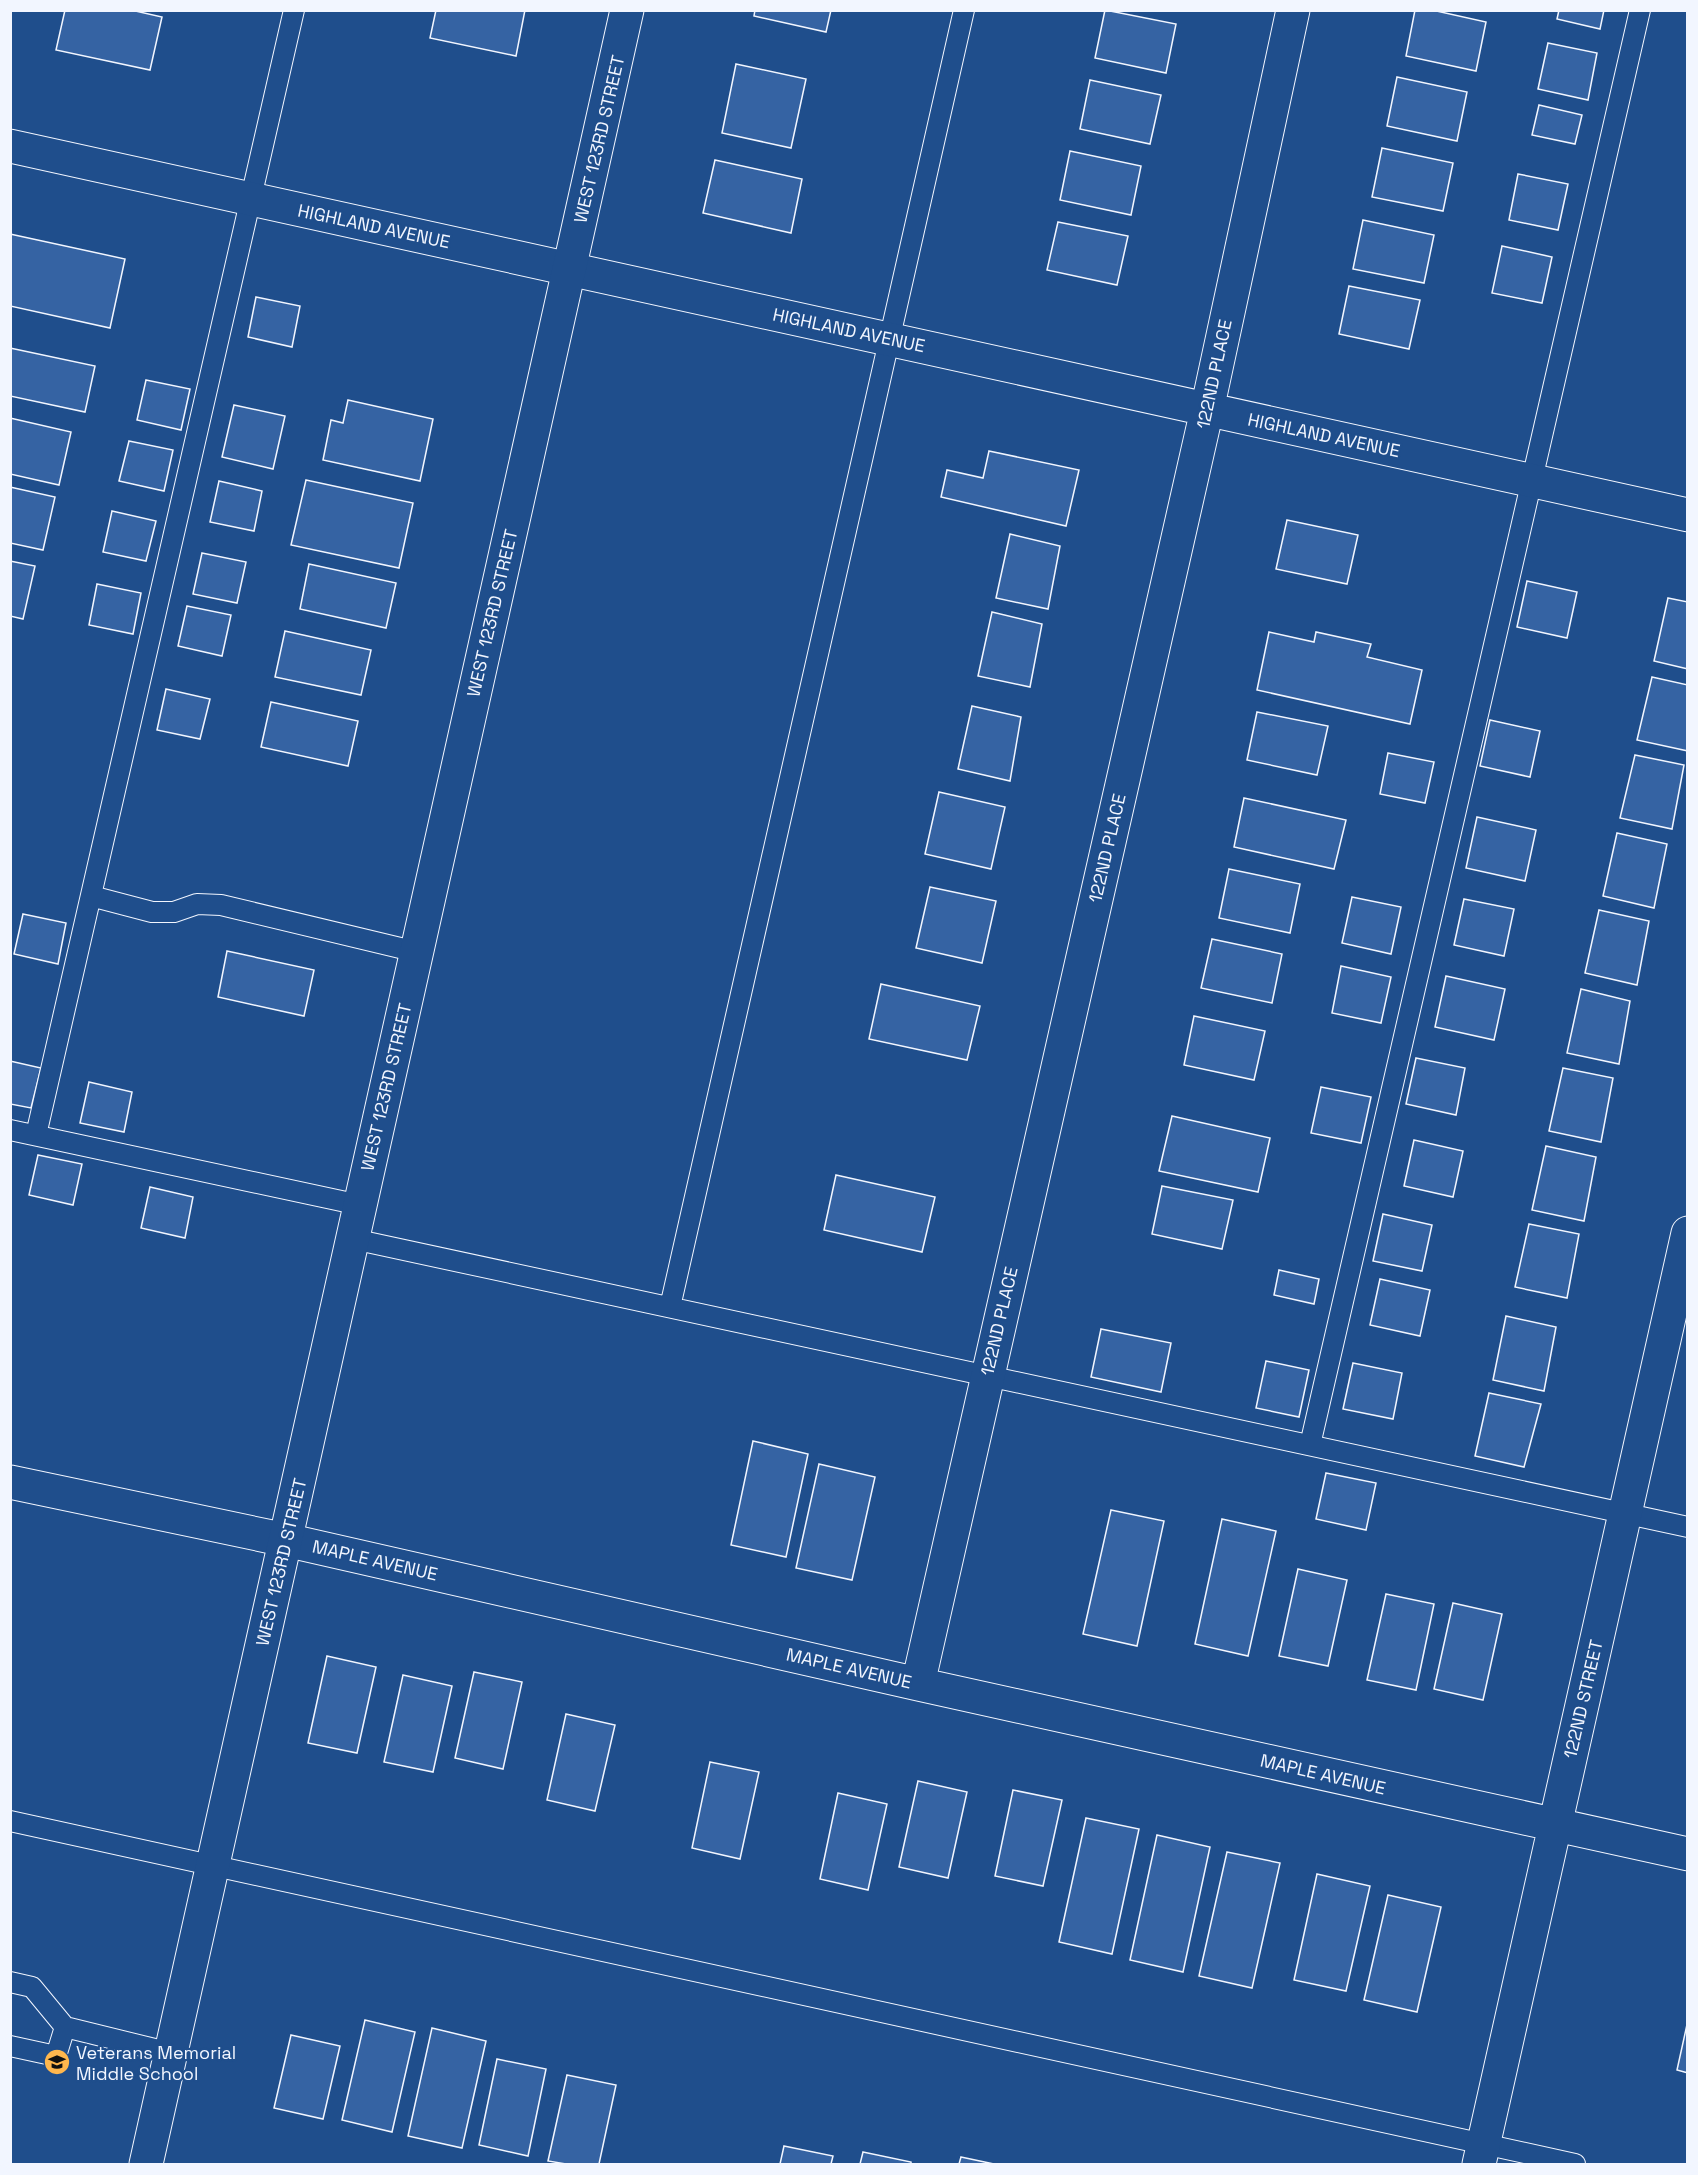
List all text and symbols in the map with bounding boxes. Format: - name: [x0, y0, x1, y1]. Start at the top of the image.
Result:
- street label: WEST 123RD STREET: [569, 52, 630, 225]
- street label: HIGHLAND AVENUE: [296, 199, 452, 253]
- street label: HIGHLAND AVENUE: [771, 303, 927, 357]
- street label: 122ND PLACE: [1191, 317, 1237, 431]
- street label: HIGHLAND AVENUE: [1246, 408, 1402, 462]
- street label: WEST 123RD STREET: [462, 526, 523, 699]
- street label: 122ND PLACE: [1083, 791, 1131, 905]
- street label: WEST 123RD STREET: [356, 1000, 417, 1173]
- street label: 122ND PLACE: [975, 1264, 1023, 1378]
- street label: WEST 123RD STREET: [251, 1475, 312, 1648]
- street label: MAPLE AVENUE: [310, 1534, 440, 1586]
- street label: 122ND STREET: [1558, 1637, 1608, 1761]
- street label: MAPLE AVENUE: [784, 1642, 914, 1694]
- street label: MAPLE AVENUE: [1258, 1748, 1388, 1800]
- place label: Veterans Memorial Middle School: [76, 2041, 236, 2085]
- school or university icon: Veterans Memorial Middle School: [42, 2047, 72, 2077]

